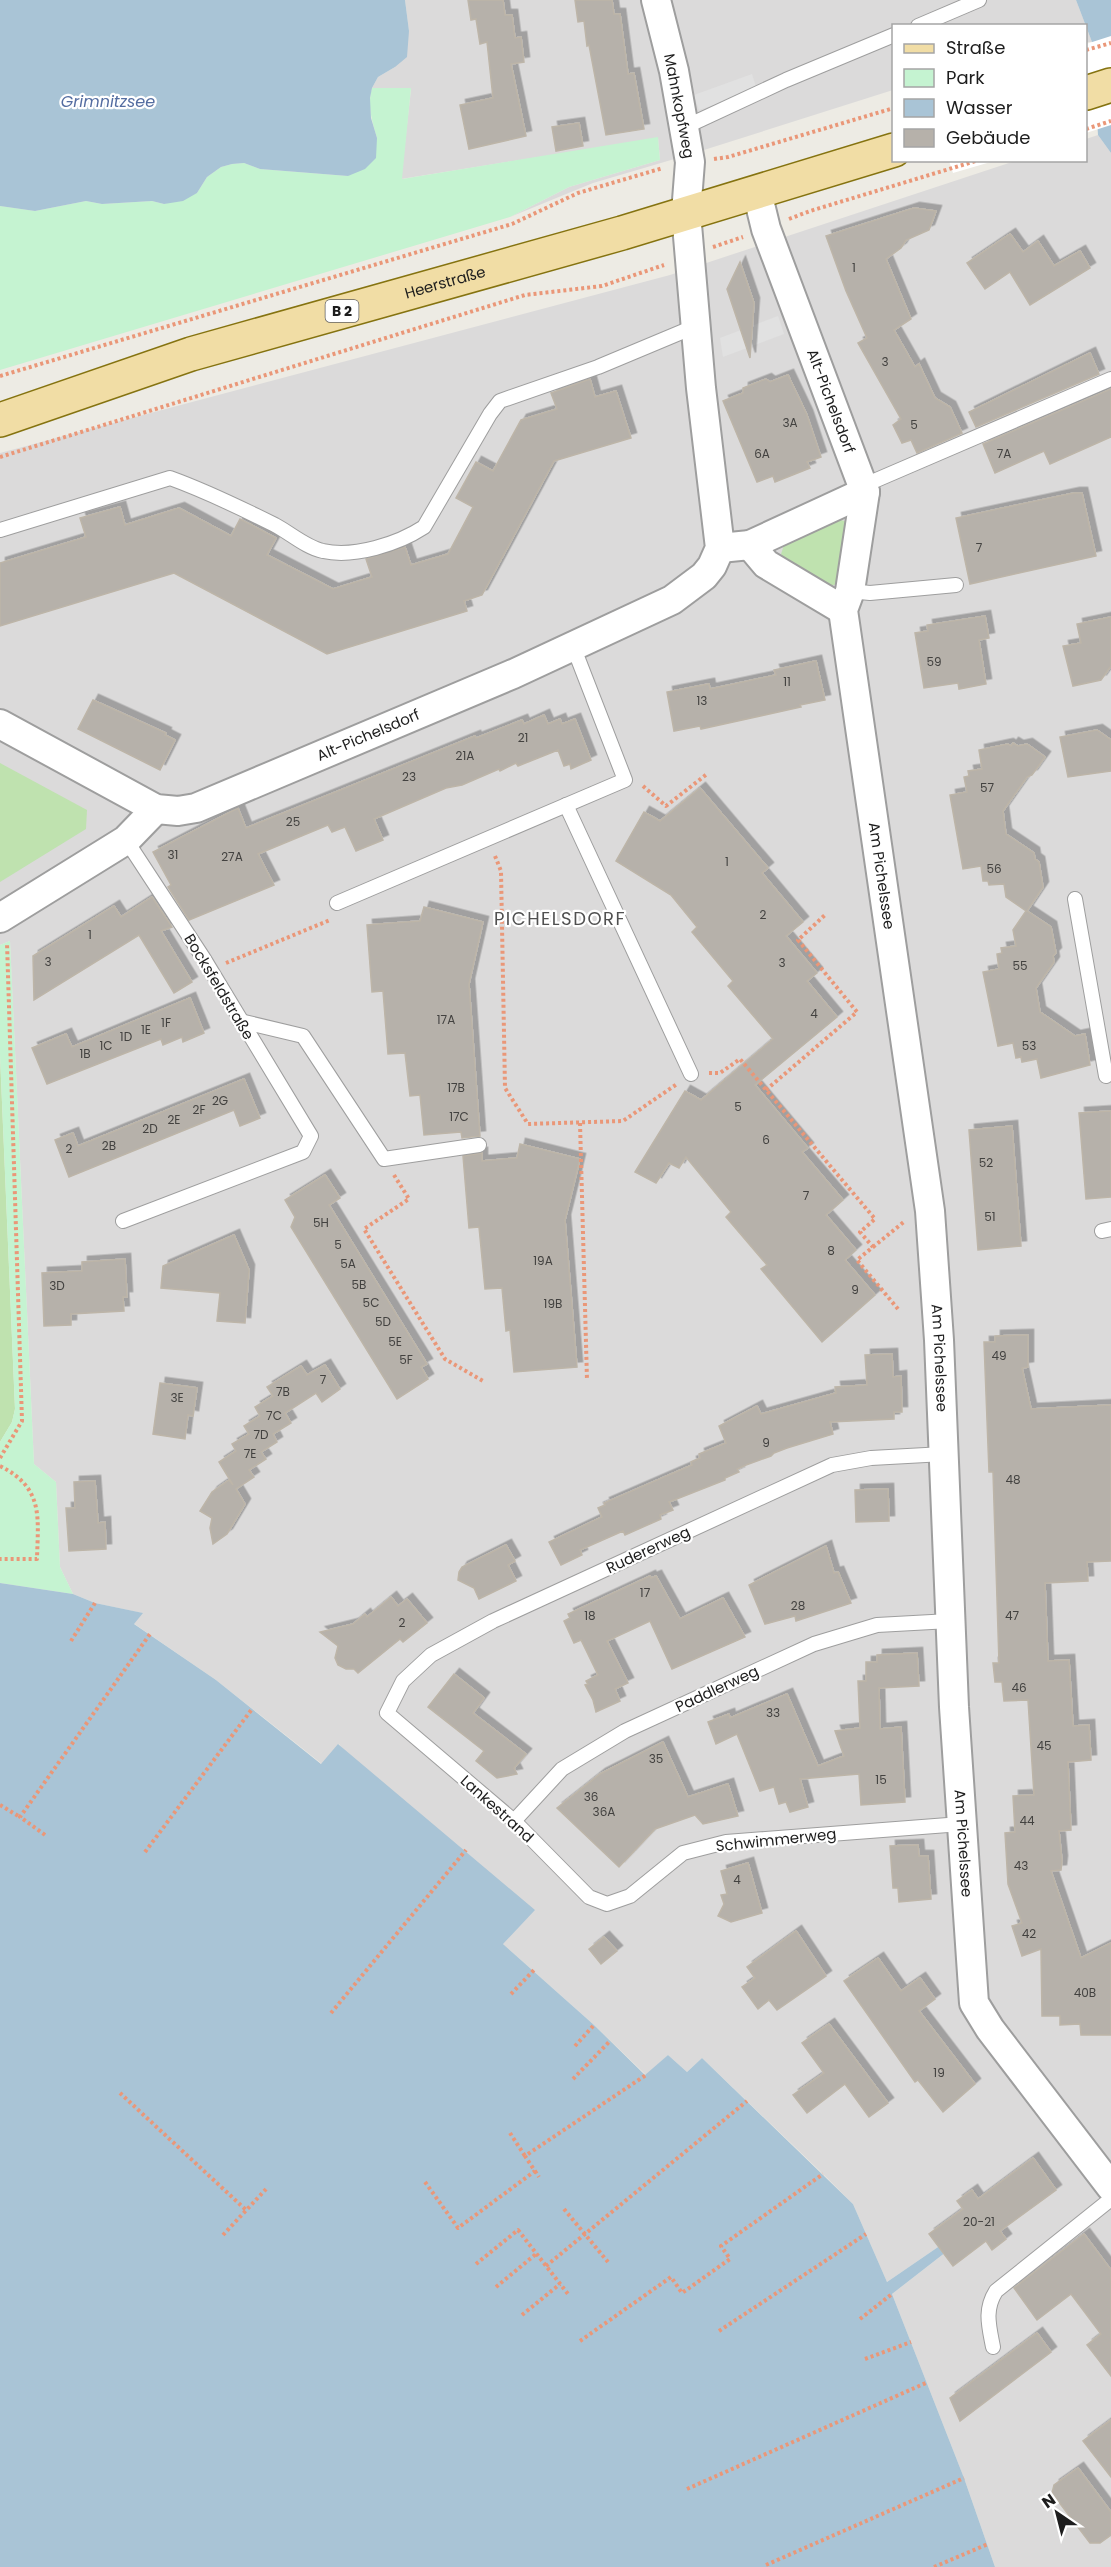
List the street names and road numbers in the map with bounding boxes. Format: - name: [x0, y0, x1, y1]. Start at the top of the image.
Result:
- street label: Mahnkopfweg: [659, 52, 700, 160]
- street label: Heerstraße: [402, 261, 488, 304]
- road number: B 2: [326, 300, 358, 322]
- street label: Alt-Pichelsdorf: [802, 346, 860, 456]
- street label: Alt-Pichelsdorf: [313, 704, 423, 766]
- street label: Am Pichelssee: [864, 821, 900, 931]
- street label: Bocksfeldstraße: [180, 930, 259, 1044]
- street label: Am Pichelssee: [927, 1303, 953, 1412]
- street label: Rudererweg: [602, 1521, 693, 1578]
- street label: Paddlerweg: [672, 1660, 762, 1717]
- street label: Lankestrand: [456, 1770, 539, 1847]
- street label: Am Pichelssee: [950, 1789, 978, 1898]
- street label: Schwimmerweg: [715, 1823, 837, 1856]

